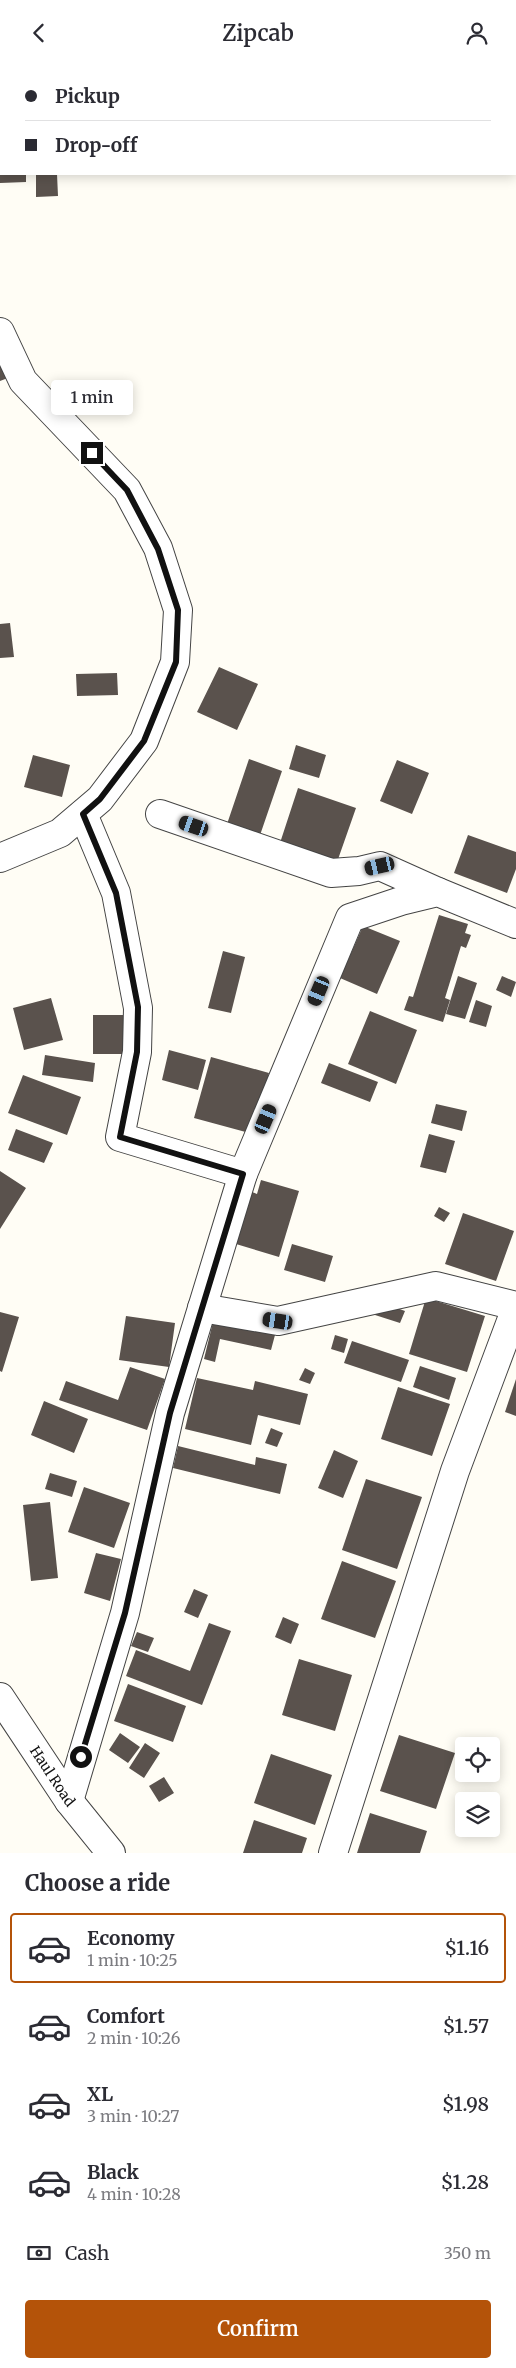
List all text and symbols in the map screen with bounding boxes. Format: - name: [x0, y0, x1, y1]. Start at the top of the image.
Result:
- icon: back: [25, 19, 53, 47]
- text: Zipcab: [222, 19, 294, 47]
- icon: person: [463, 19, 491, 47]
- text: Pickup: [55, 84, 120, 108]
- text: Drop-off: [55, 133, 137, 157]
- callout: 1 min: [51, 381, 133, 415]
- text: 1 min: [70, 387, 114, 407]
- route end: [81, 442, 103, 464]
- car: [177, 814, 210, 838]
- car: [363, 855, 396, 877]
- car: [306, 974, 331, 1008]
- car: [253, 1102, 278, 1136]
- car: [262, 1311, 293, 1331]
- map controls: [455, 1737, 500, 1837]
- button: locate: [455, 1737, 500, 1782]
- street label: Haul Road: [26, 1742, 79, 1811]
- route start: [70, 1746, 92, 1768]
- button: layers: [455, 1792, 500, 1837]
- text: Choose a ride: [25, 1869, 170, 1897]
- icon: car: [27, 1926, 72, 1971]
- text: Economy: [87, 1926, 175, 1950]
- text: $1.16: [444, 1936, 489, 1960]
- text: 1 min · 10:25: [87, 1950, 178, 1970]
- icon: car: [27, 2004, 72, 2049]
- text: Comfort: [87, 2004, 165, 2028]
- text: $1.57: [443, 2014, 489, 2038]
- text: 2 min · 10:26: [87, 2028, 180, 2048]
- icon: car: [27, 2082, 72, 2127]
- text: XL: [87, 2082, 113, 2106]
- text: $1.98: [442, 2092, 489, 2116]
- text: 3 min · 10:27: [87, 2106, 179, 2126]
- icon: car: [27, 2160, 72, 2205]
- text: Black: [87, 2160, 139, 2184]
- text: $1.28: [441, 2170, 489, 2194]
- text: 4 min · 10:28: [87, 2184, 181, 2204]
- icon: cash: [25, 2239, 53, 2267]
- text: Cash: [65, 2241, 109, 2265]
- text: 350 m: [444, 2243, 491, 2263]
- button: Confirm: [25, 2300, 491, 2358]

